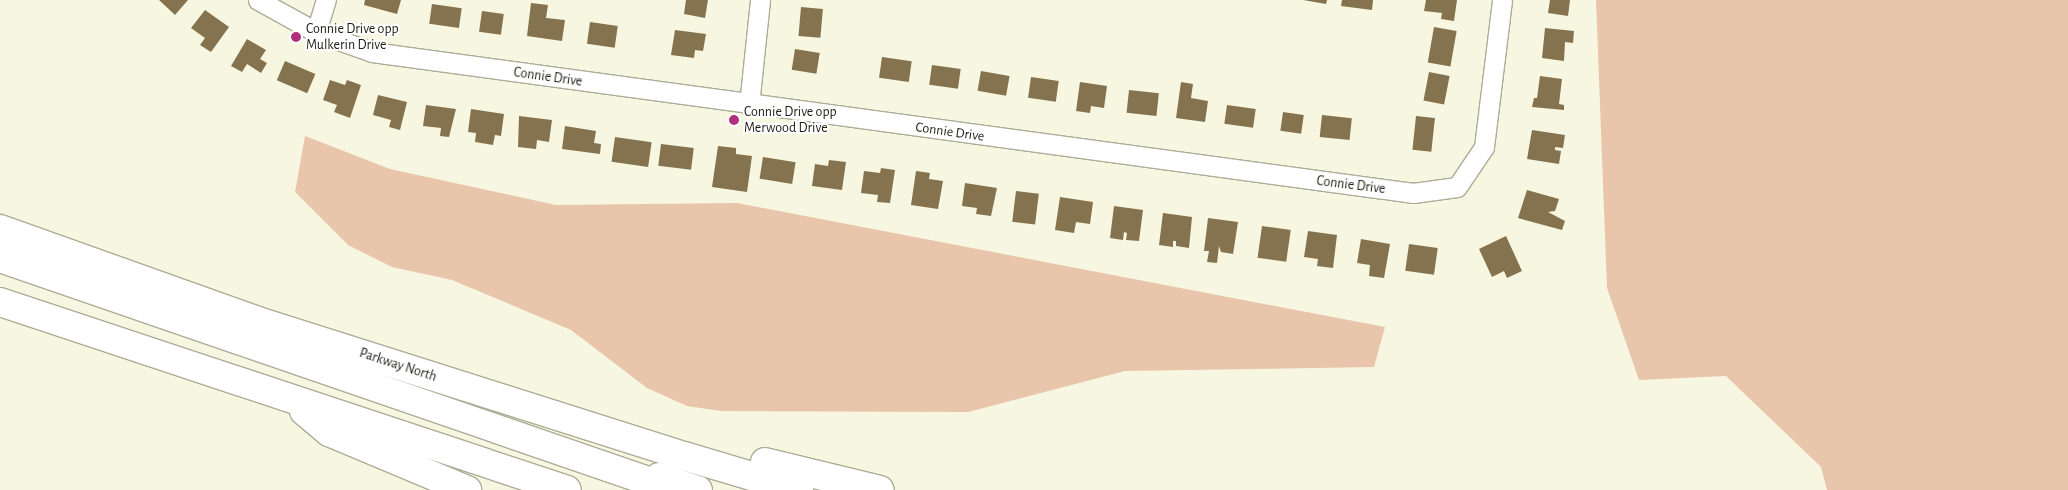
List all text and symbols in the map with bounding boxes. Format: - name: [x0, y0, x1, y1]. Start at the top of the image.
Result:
- place label: Connie Drive opp Mulkerin Drive: [306, 21, 399, 54]
- marker: Connie Drive opp Mulkerin Drive: [290, 31, 302, 43]
- street label: Connie Drive: [513, 64, 583, 90]
- place label: Connie Drive opp Merwood Drive: [744, 104, 837, 136]
- marker: Connie Drive opp Merwood Drive: [728, 114, 740, 126]
- street label: Connie Drive: [915, 119, 985, 145]
- street label: Connie Drive: [1316, 172, 1386, 198]
- street label: Parkway North: [357, 345, 439, 385]

